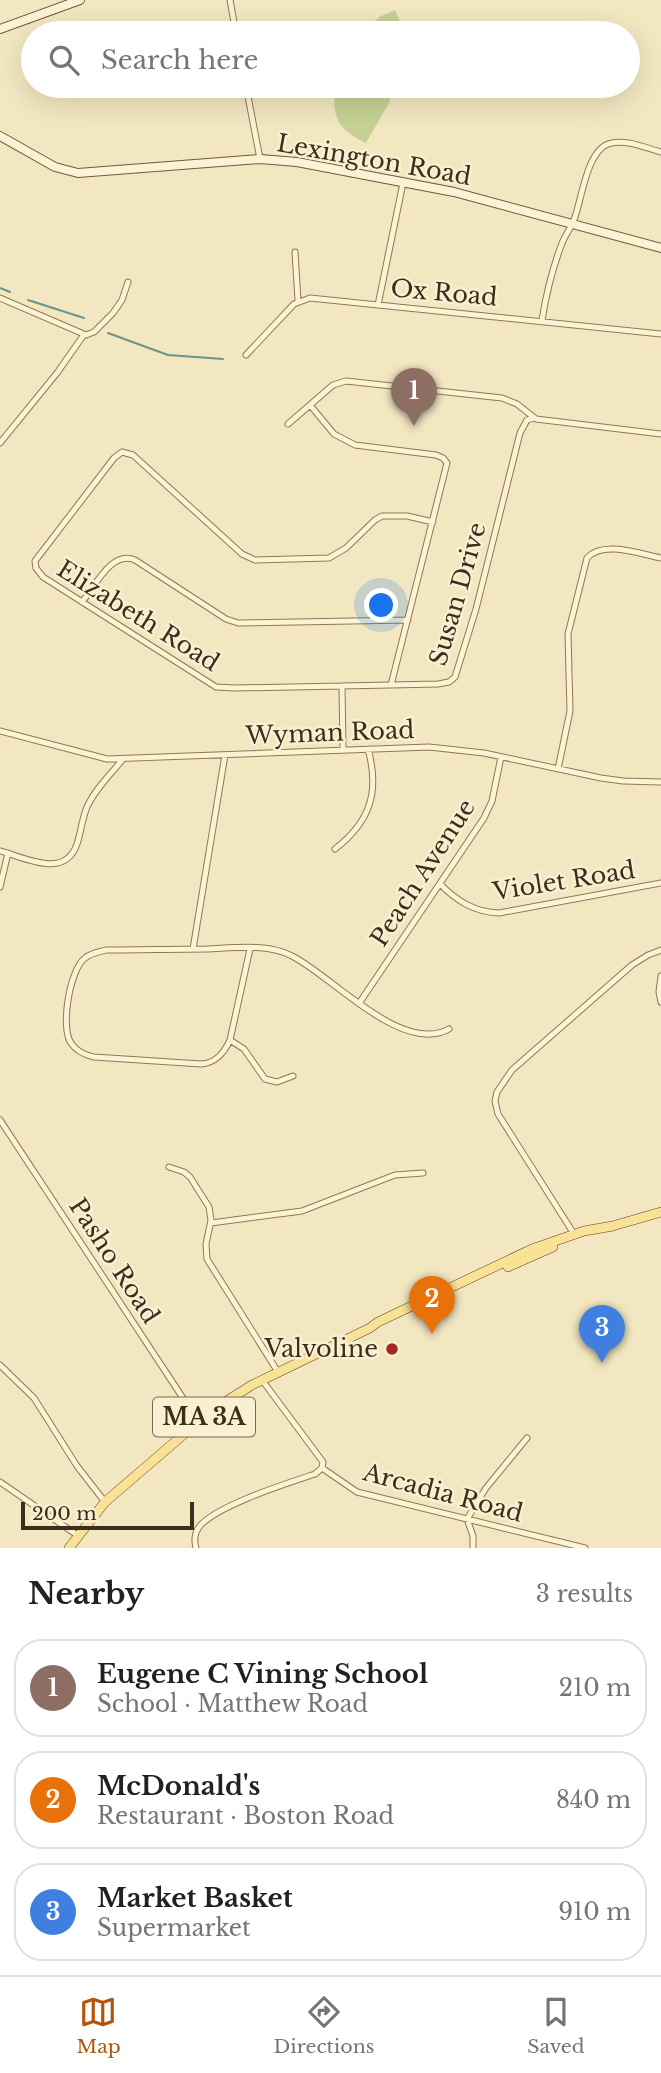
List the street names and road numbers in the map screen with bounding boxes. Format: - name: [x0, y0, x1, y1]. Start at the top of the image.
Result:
- street label: Lexington Road: [275, 128, 474, 191]
- street label: Ox Road: [389, 273, 499, 312]
- street label: Susan Drive: [423, 519, 492, 669]
- street label: Elizabeth Road: [52, 554, 225, 677]
- street label: Wyman Road: [244, 715, 415, 750]
- street label: Peach Avenue: [364, 794, 481, 952]
- street label: Violet Road: [490, 855, 637, 906]
- street label: Pasho Road: [63, 1193, 166, 1329]
- road number: MA 3A: [153, 1398, 255, 1436]
- street label: Arcadia Road: [359, 1457, 526, 1528]

